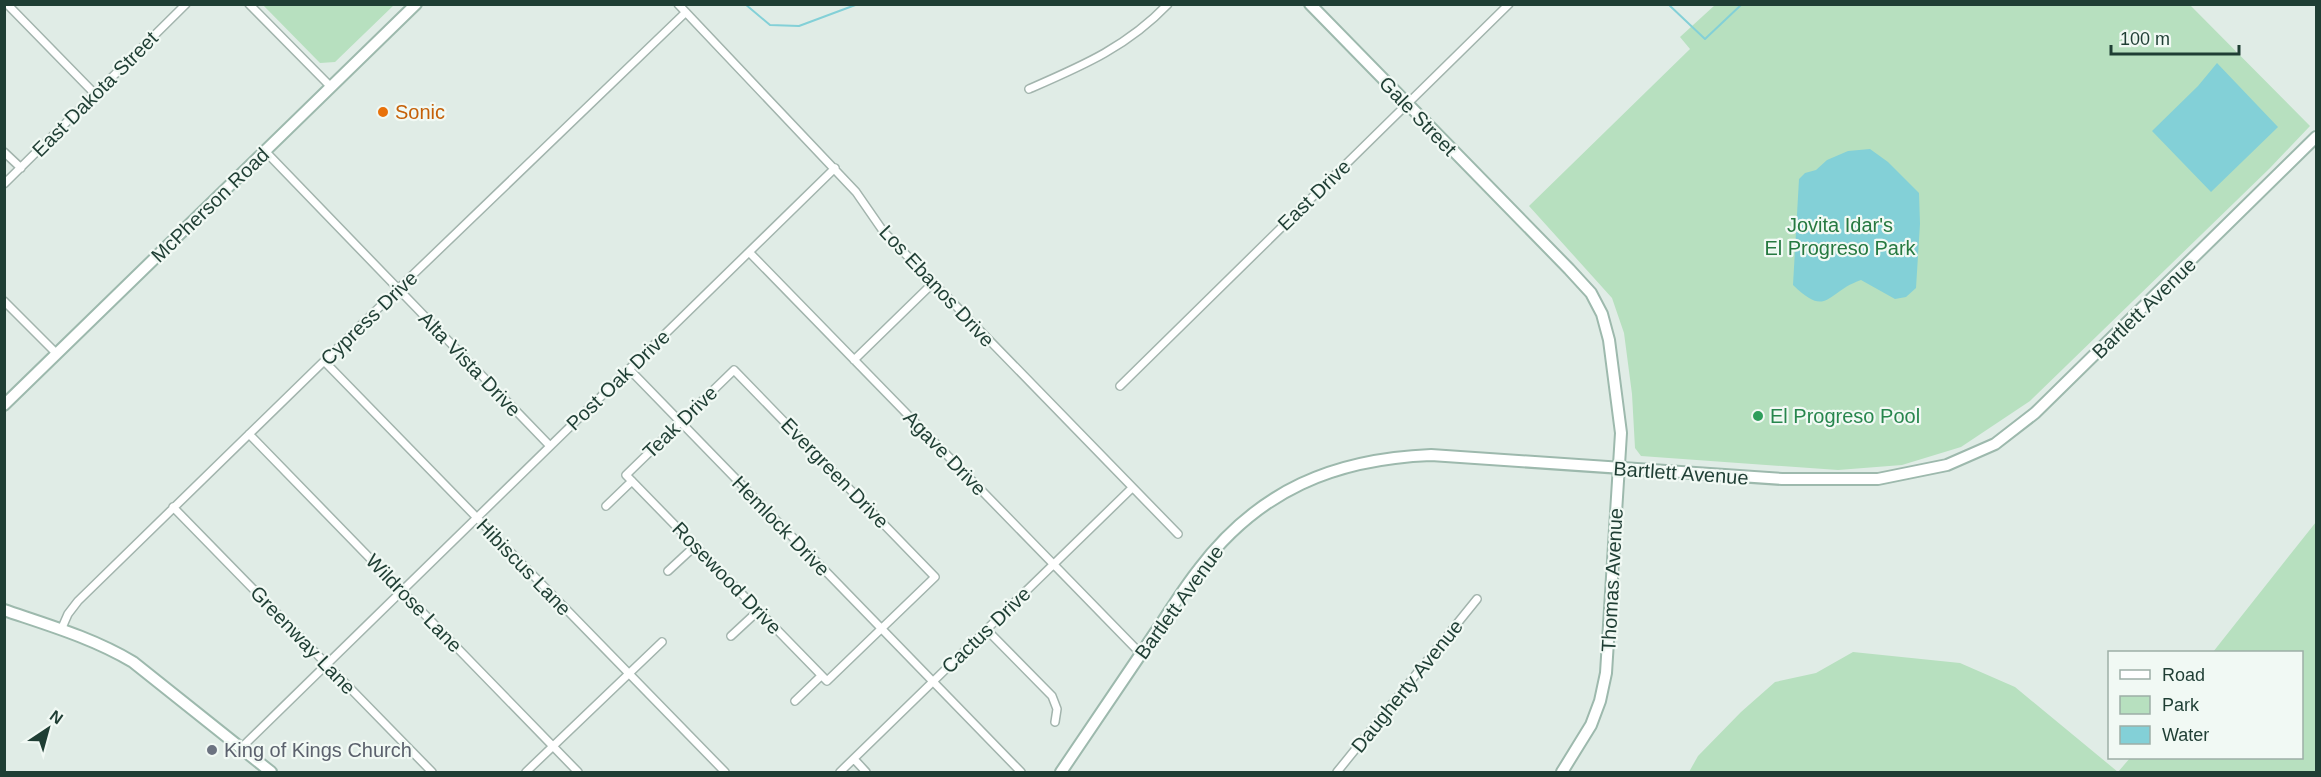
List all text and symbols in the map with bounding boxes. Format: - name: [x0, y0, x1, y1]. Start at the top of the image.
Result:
- scale bar: [2111, 18, 2238, 56]
- street label: East Dakota Street: [28, 27, 162, 161]
- text: 100 m: [2120, 29, 2170, 49]
- street label: Gale Street: [1375, 72, 1461, 160]
- place label: Sonic: [395, 101, 445, 123]
- marker: Sonic: [376, 105, 390, 119]
- street label: McPherson Road: [147, 143, 273, 267]
- street label: East Drive: [1273, 155, 1355, 235]
- park label: Jovita Idar's El Progreso Park: [1764, 214, 1917, 259]
- street label: Los Ebanos Drive: [875, 221, 999, 351]
- street label: Bartlett Avenue: [2088, 253, 2200, 363]
- street label: Cypress Drive: [316, 266, 422, 370]
- street label: Alta Vista Drive: [415, 307, 525, 421]
- street label: Post Oak Drive: [562, 325, 674, 435]
- street label: Teak Drive: [638, 381, 722, 463]
- place label: El Progreso Pool: [1770, 405, 1920, 427]
- street label: Agave Drive: [899, 406, 991, 500]
- marker: El Progreso Pool: [1751, 409, 1765, 423]
- street label: Evergreen Drive: [777, 413, 893, 533]
- street label: Bartlett Avenue: [1613, 457, 1749, 489]
- street label: Hemlock Drive: [728, 472, 834, 580]
- street label: Thomas Avenue: [1597, 507, 1627, 653]
- street label: Hibiscus Lane: [472, 514, 576, 620]
- street label: Rosewood Drive: [668, 518, 786, 638]
- street label: Bartlett Avenue: [1130, 541, 1228, 663]
- street label: Wildrose Lane: [362, 549, 466, 657]
- street label: Greenway Lane: [246, 582, 360, 698]
- street label: Cactus Drive: [937, 582, 1035, 678]
- street label: Daugherty Avenue: [1347, 615, 1467, 757]
- legend: [2108, 651, 2303, 759]
- text: Road: [2162, 665, 2205, 685]
- text: Park: [2162, 695, 2200, 715]
- north arrow: [18, 699, 78, 759]
- text: N: [47, 707, 66, 728]
- text: Water: [2162, 725, 2209, 745]
- place label: King of Kings Church: [224, 739, 412, 761]
- marker: King of Kings Church: [205, 743, 219, 757]

